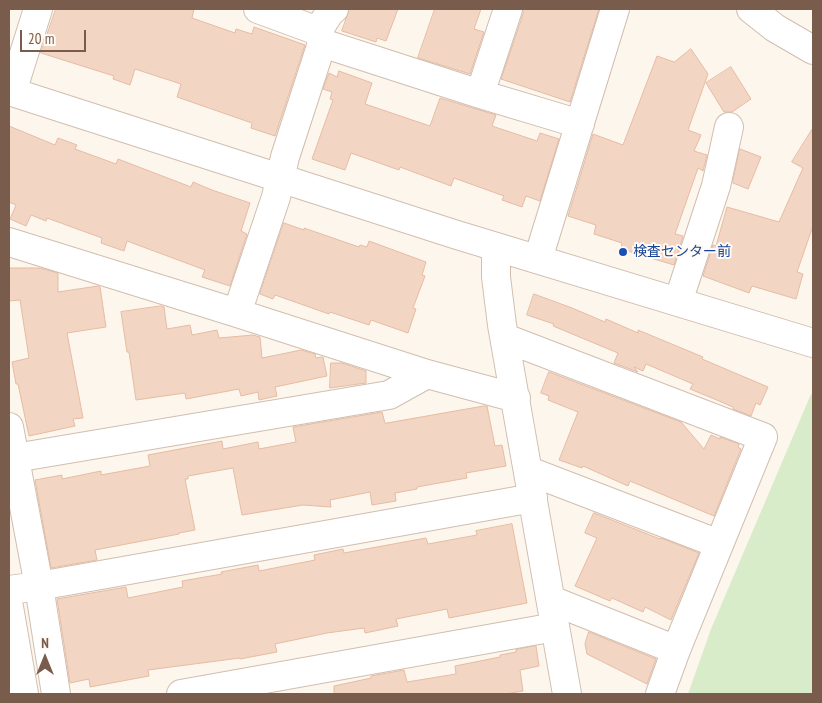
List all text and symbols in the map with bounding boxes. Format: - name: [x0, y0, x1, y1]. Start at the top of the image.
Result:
- scale bar: [22, 20, 89, 52]
- text: 20 m: [28, 29, 54, 48]
- place label: 検査センター前: [633, 244, 731, 260]
- marker: 検査センター前: [617, 246, 629, 258]
- north arrow: [20, 633, 70, 683]
- text: N: [41, 634, 49, 652]

